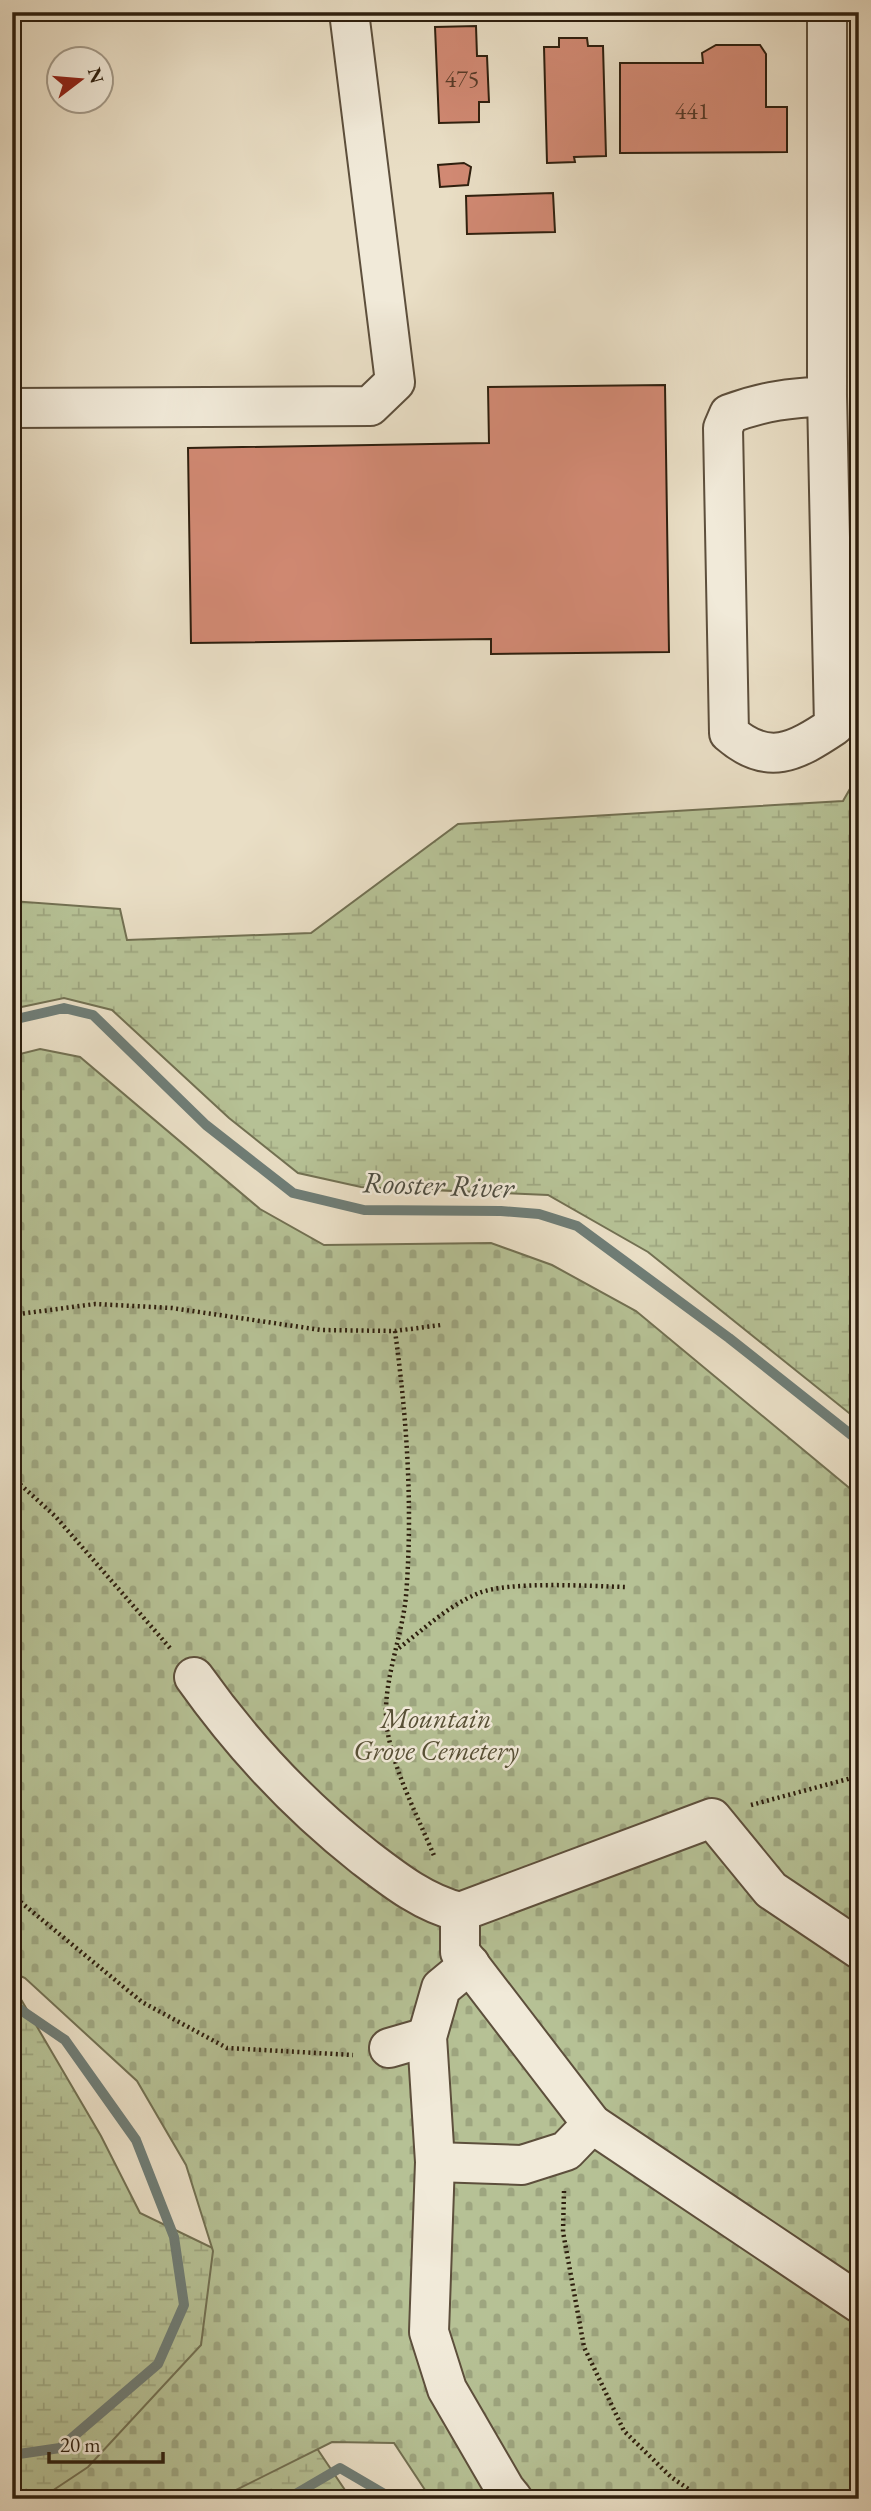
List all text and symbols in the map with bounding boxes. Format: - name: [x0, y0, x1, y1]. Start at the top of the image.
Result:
- north arrow: [46, 46, 116, 116]
- house number: 475: [445, 63, 479, 94]
- text: N: [82, 65, 110, 87]
- house number: 441: [675, 95, 709, 126]
- water label: Rooster River: [362, 1162, 516, 1207]
- park label: Mountain Grove Cemetery: [353, 1700, 519, 1768]
- scale bar: [49, 2420, 163, 2464]
- text: 20 m: [60, 2431, 101, 2458]

